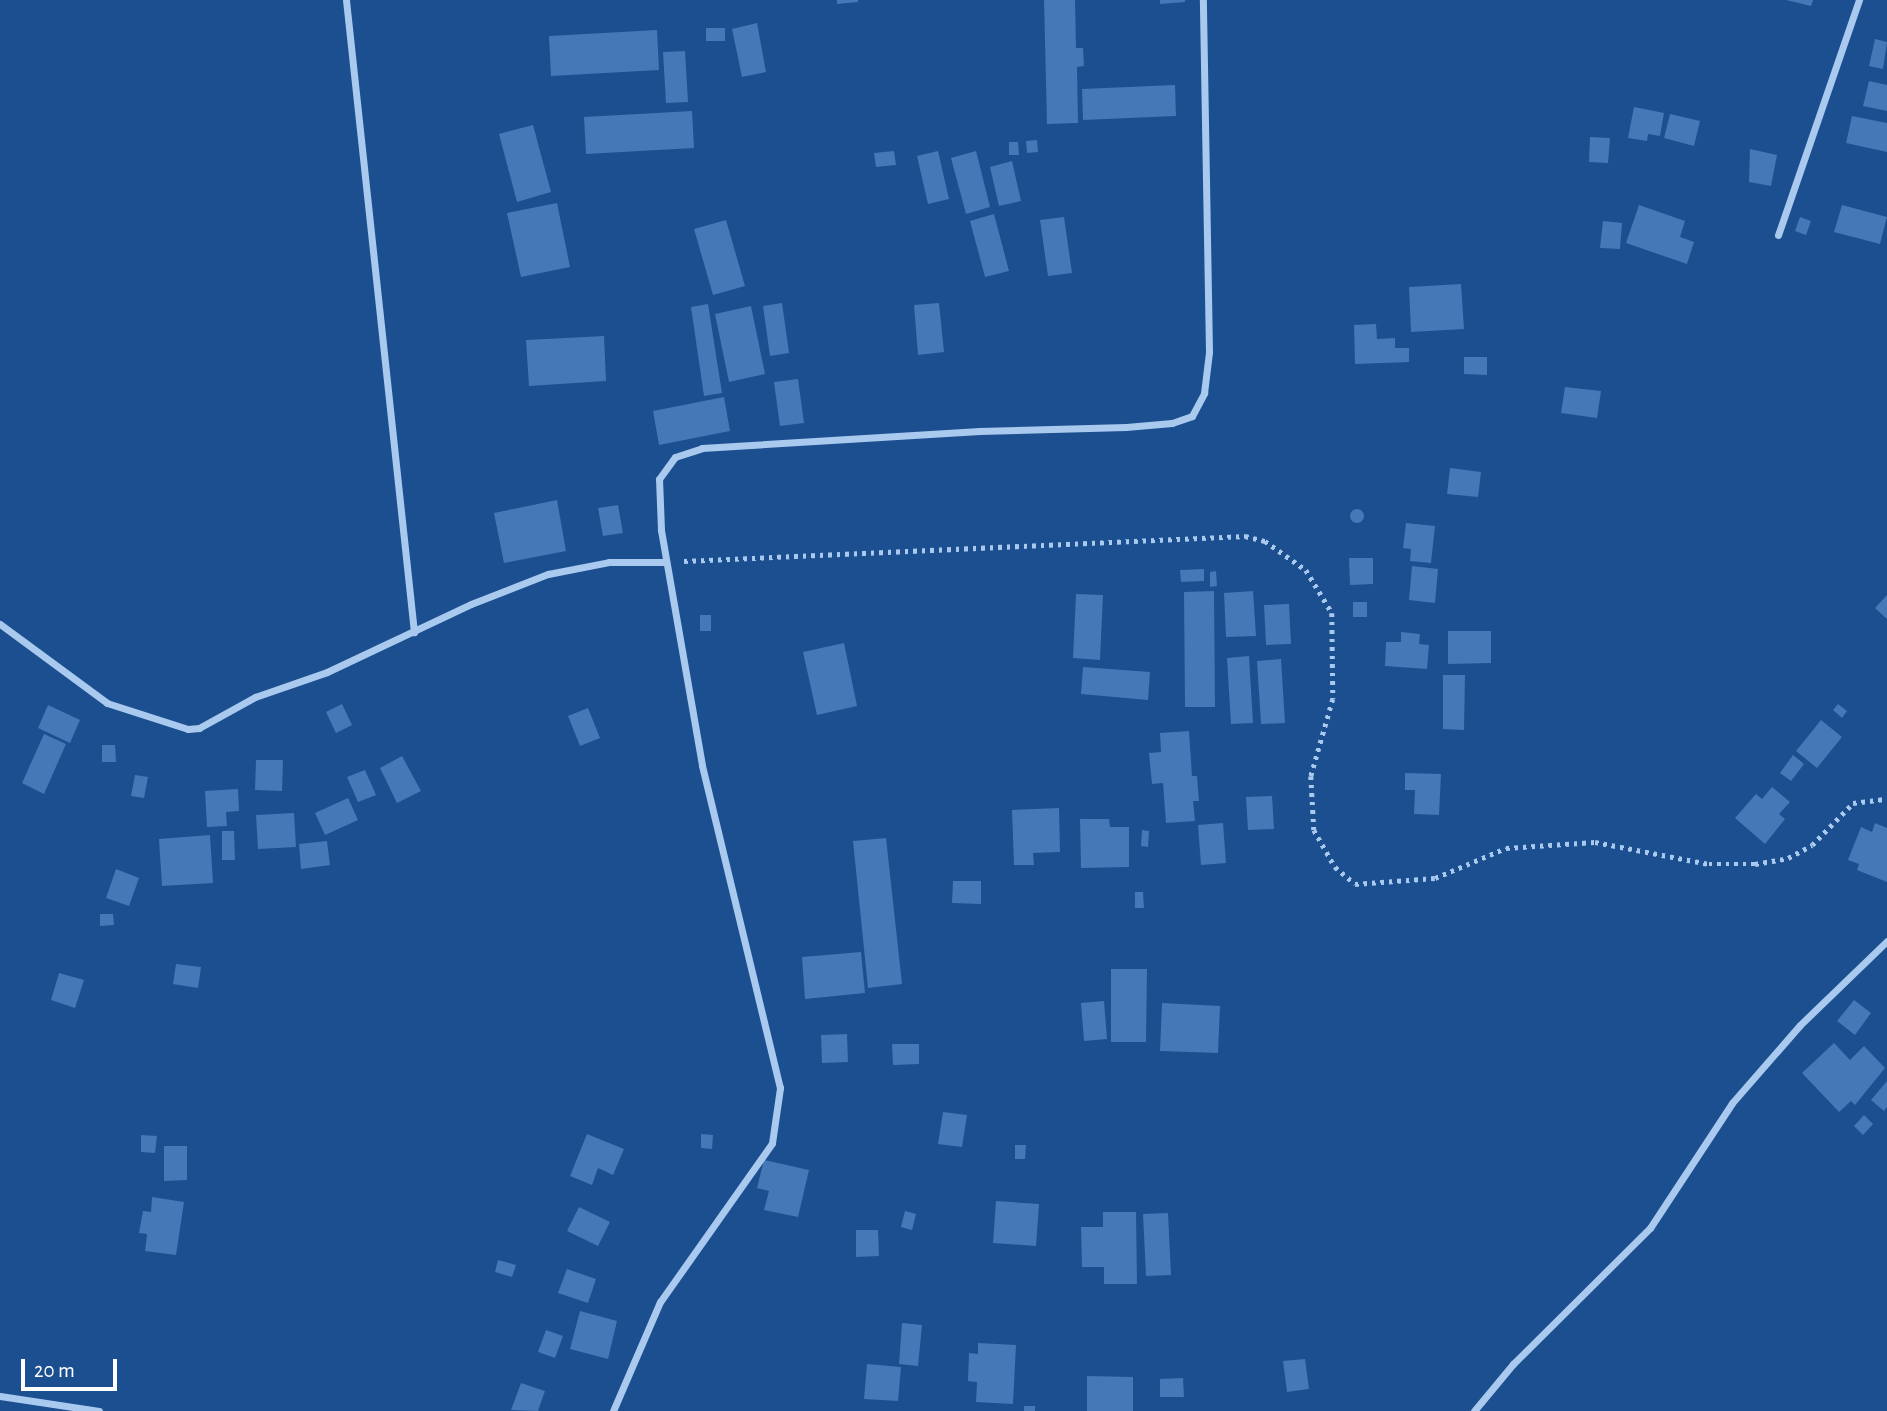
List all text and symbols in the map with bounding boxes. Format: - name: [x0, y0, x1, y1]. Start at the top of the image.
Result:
- scale bar: [24, 1344, 121, 1388]
- text: 20 m: [34, 1360, 75, 1381]

